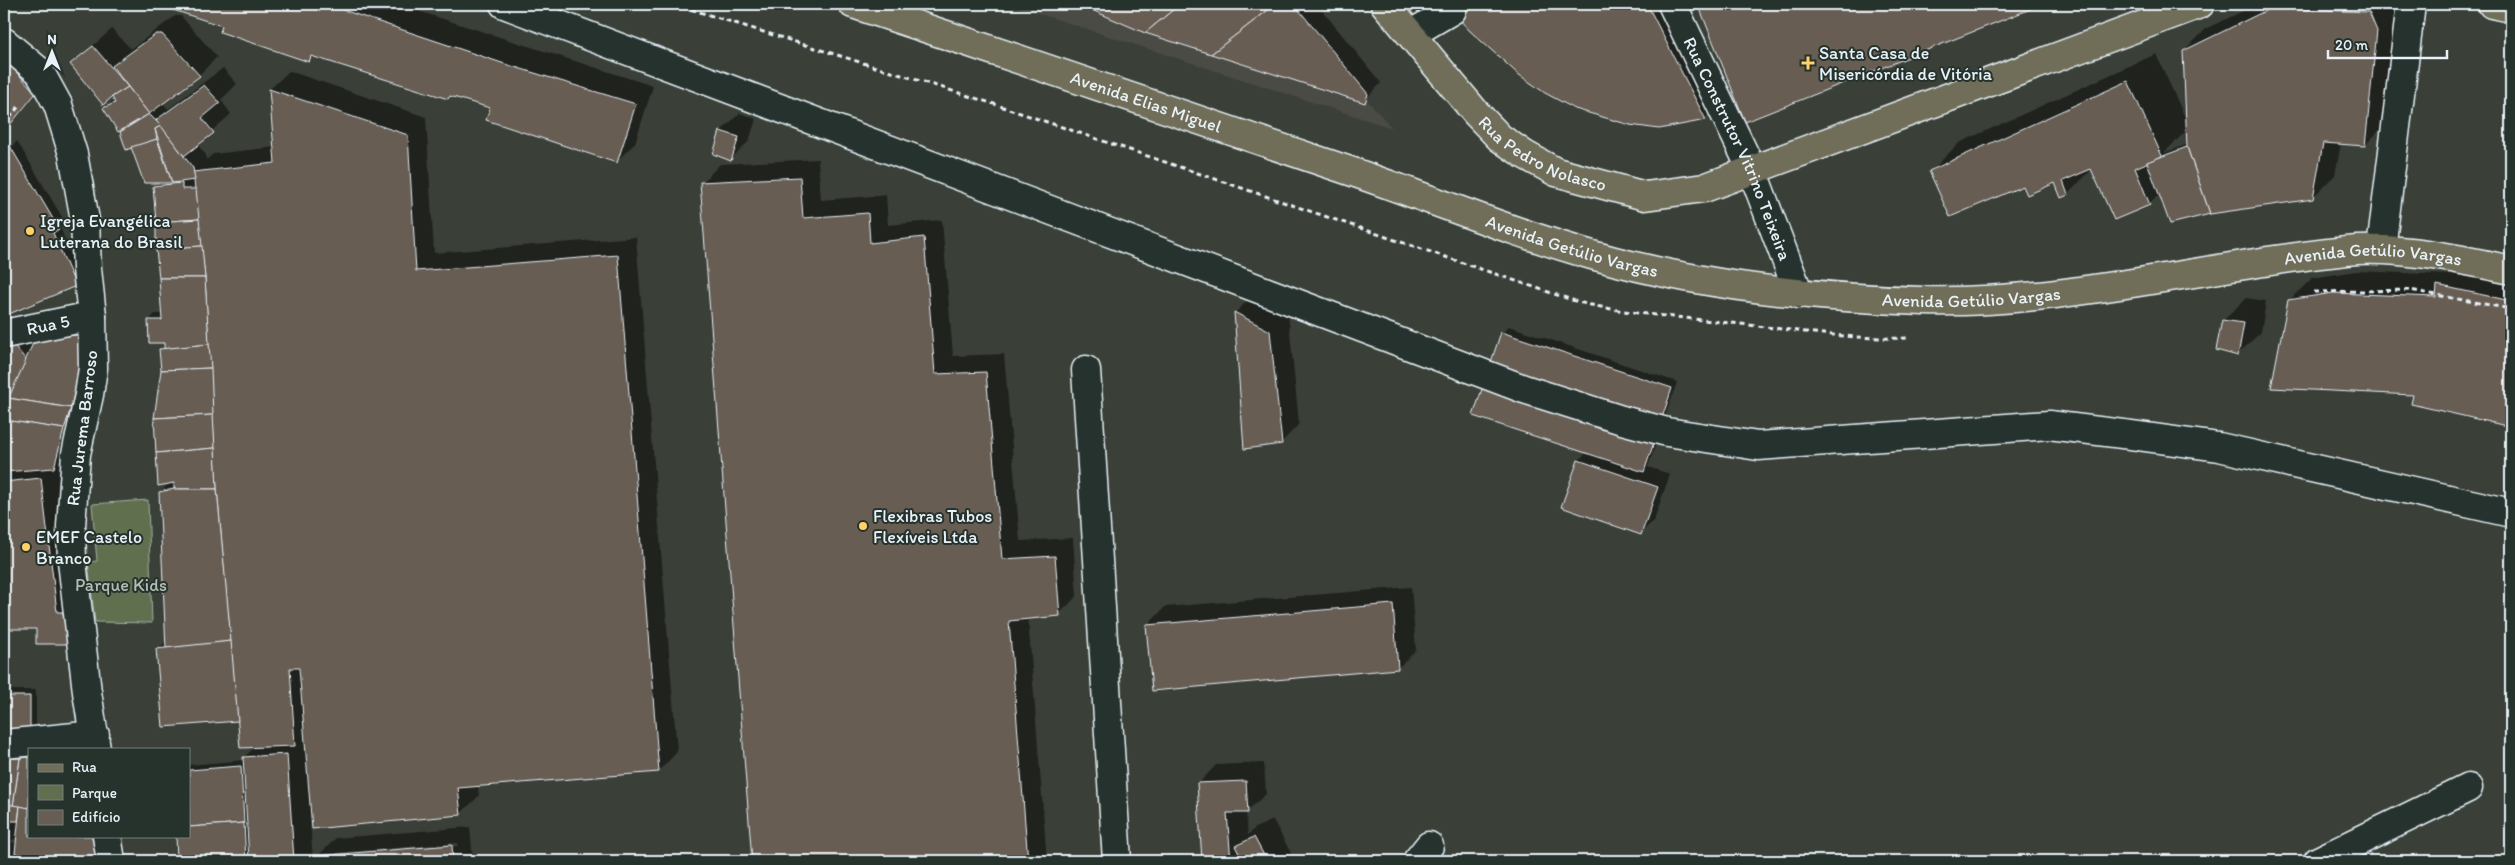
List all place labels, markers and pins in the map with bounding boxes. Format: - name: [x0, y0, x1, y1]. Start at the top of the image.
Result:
- place label: Santa Casa de Misericórdia de Vitória: [1819, 42, 1993, 85]
- marker: Santa Casa de Misericórdia de Vitória: [1801, 56, 1815, 70]
- place label: Igreja Evangélica Luterana do Brasil: [40, 210, 183, 253]
- marker: Igreja Evangélica Luterana do Brasil: [24, 225, 36, 237]
- place label: Flexibras Tubos Flexíveis Ltda: [873, 505, 992, 548]
- marker: Flexibras Tubos Flexíveis Ltda: [857, 520, 869, 532]
- place label: EMEF Castelo Branco: [36, 526, 142, 569]
- marker: EMEF Castelo Branco: [20, 541, 32, 553]

